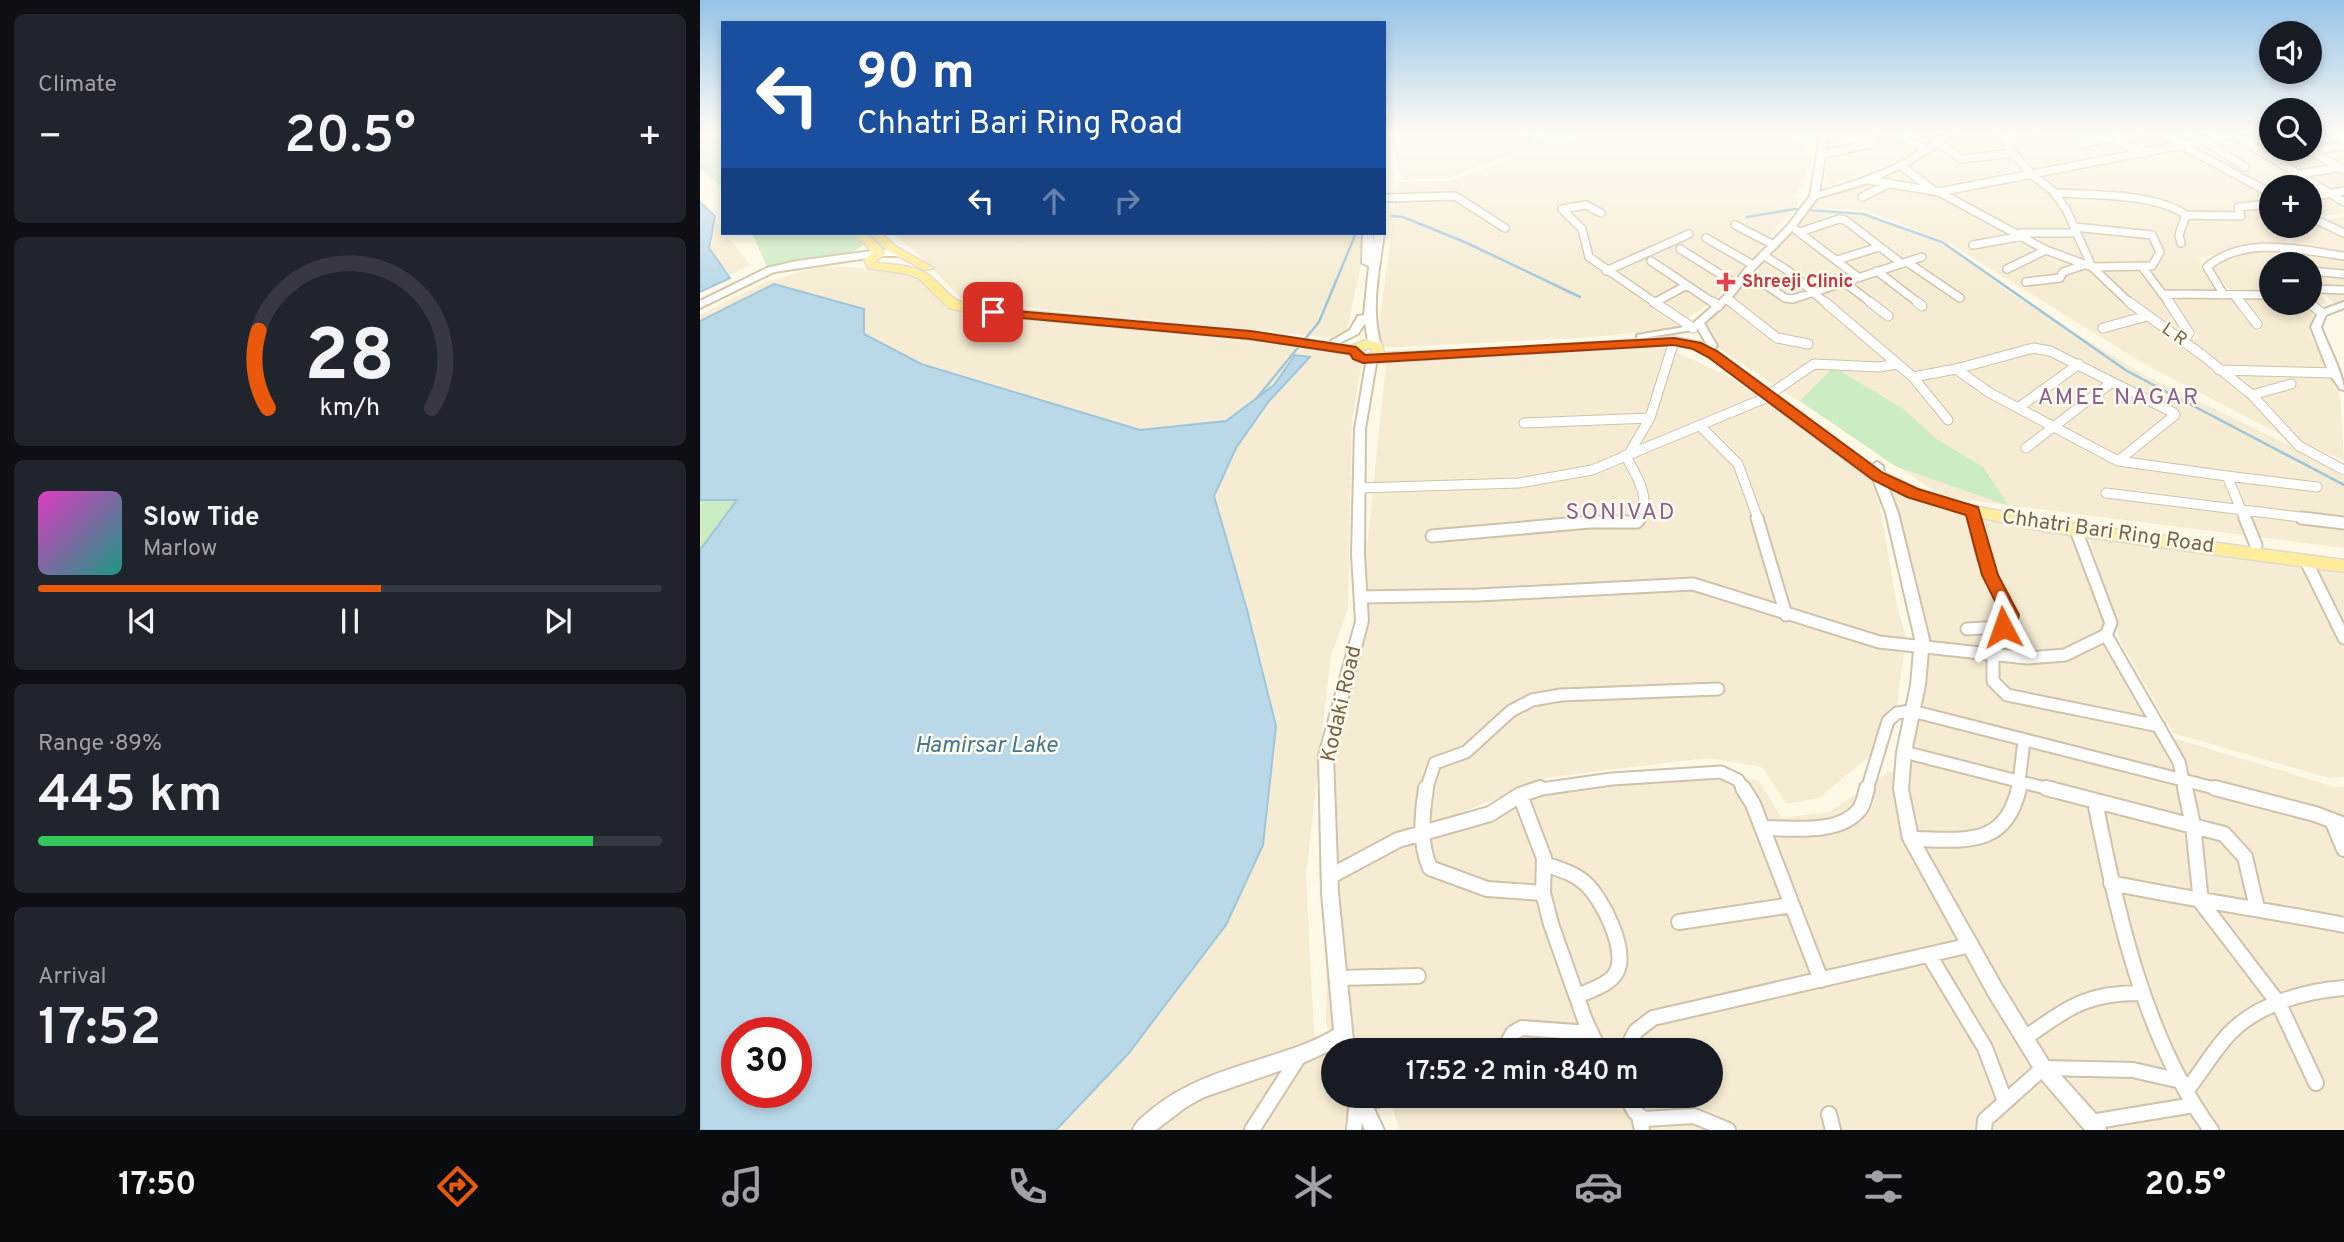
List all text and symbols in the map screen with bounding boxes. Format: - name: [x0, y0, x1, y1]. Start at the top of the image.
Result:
- map controls: [2259, 21, 2322, 315]
- button: sound: [2259, 21, 2322, 84]
- text: 90 m: [857, 44, 975, 106]
- icon: left: [742, 49, 833, 140]
- text: Climate: [38, 71, 117, 100]
- button: search: [2259, 98, 2322, 161]
- text: 20.5°: [284, 105, 416, 171]
- text: Chhatri Bari Ring Road: [857, 105, 1183, 145]
- text: −: [38, 114, 63, 163]
- text: +: [637, 114, 662, 163]
- button: +: [2259, 175, 2322, 238]
- icon: left: [962, 182, 1000, 220]
- icon: ahead: [1035, 182, 1073, 220]
- icon: right: [1108, 182, 1146, 220]
- button: −: [2259, 252, 2322, 315]
- place label: Shreeji Clinic: [1742, 271, 1853, 294]
- marker: Shreeji Clinic: [1716, 272, 1736, 292]
- pin: [963, 282, 1023, 342]
- icon: arrive: [974, 293, 1012, 331]
- text: 28: [305, 314, 395, 406]
- street label: L R: [2157, 318, 2191, 352]
- district label: AMEE NAGAR: [2038, 384, 2200, 413]
- text: km/h: [320, 393, 380, 425]
- district label: SONIVAD: [1566, 499, 1676, 528]
- text: Slow Tide: [143, 502, 260, 535]
- street label: Chhatri Bari Ring Road: [2000, 504, 2216, 560]
- text: Marlow: [143, 535, 217, 564]
- position arrow: [1966, 590, 2040, 664]
- icon: previous: [123, 602, 161, 640]
- icon: pause: [331, 602, 369, 640]
- icon: next: [539, 602, 577, 640]
- street label: Kodaki Road: [1316, 643, 1368, 765]
- text: Range · 89%: [38, 730, 162, 759]
- water label: Hamirsar Lake: [915, 732, 1058, 761]
- text: 445 km: [38, 764, 223, 830]
- text: Arrival: [38, 963, 107, 992]
- text: 17:52: [38, 997, 161, 1063]
- speed limit sign: 30: [721, 1017, 812, 1108]
- text: 17:52 · 2 min · 840 m: [1406, 1056, 1638, 1089]
- icon: directions: [433, 1162, 482, 1211]
- icon: music: [718, 1162, 767, 1211]
- icon: phone: [1003, 1162, 1052, 1211]
- icon: climate: [1289, 1162, 1338, 1211]
- icon: car: [1574, 1162, 1623, 1211]
- icon: filters: [1859, 1162, 1908, 1211]
- text: 17:50: [118, 1166, 196, 1206]
- text: 20.5°: [2145, 1166, 2226, 1206]

